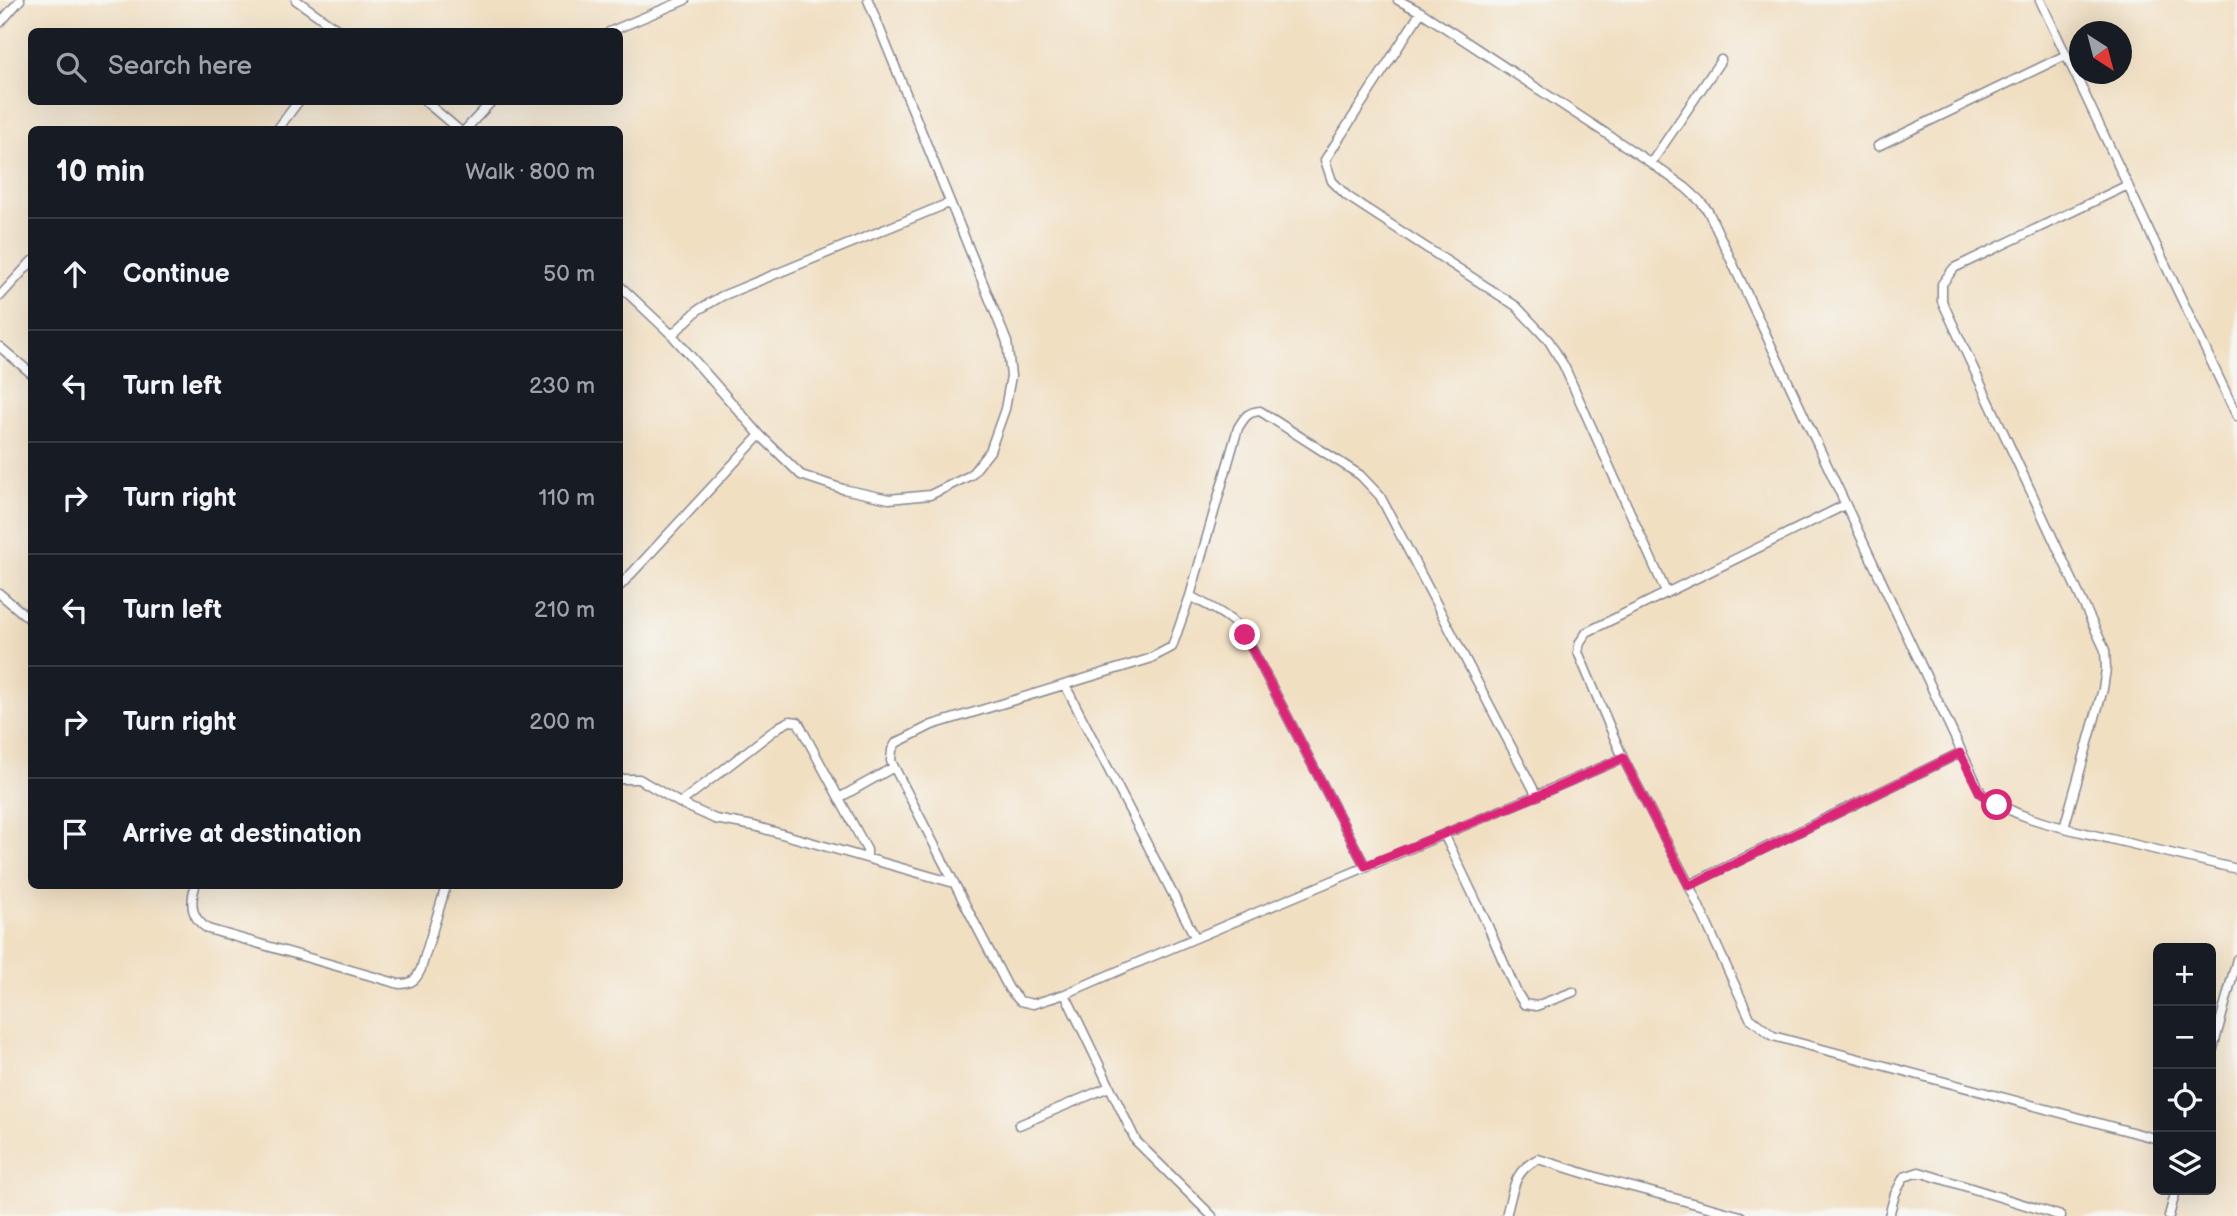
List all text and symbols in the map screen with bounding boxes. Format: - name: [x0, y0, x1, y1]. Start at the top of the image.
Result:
- north arrow: [2069, 21, 2132, 84]
- search box: [28, 28, 623, 105]
- icon: search: [52, 48, 90, 86]
- text: Search here: [108, 51, 252, 82]
- text: 10 min: [56, 154, 145, 190]
- text: Walk · 800 m: [465, 158, 595, 186]
- icon: ahead: [56, 255, 94, 293]
- text: Continue: [123, 259, 230, 290]
- text: 50 m: [543, 260, 595, 288]
- icon: left: [56, 367, 94, 405]
- text: Turn left: [123, 371, 222, 402]
- text: 230 m: [529, 372, 595, 400]
- icon: right: [56, 479, 94, 517]
- text: Turn right: [123, 483, 236, 514]
- text: 110 m: [538, 484, 595, 512]
- icon: left: [56, 591, 94, 629]
- text: Turn left: [123, 595, 222, 626]
- text: 210 m: [534, 596, 595, 624]
- route end: [1229, 619, 1260, 650]
- icon: right: [56, 703, 94, 741]
- text: Turn right: [123, 707, 236, 738]
- text: 200 m: [529, 708, 595, 736]
- route start: [1981, 789, 2012, 820]
- icon: arrive: [56, 815, 94, 853]
- text: Arrive at destination: [123, 819, 362, 850]
- map controls: [2153, 943, 2216, 1195]
- button: +: [2153, 943, 2216, 1006]
- button: −: [2153, 1006, 2216, 1069]
- button: locate: [2153, 1069, 2216, 1132]
- button: layers: [2153, 1132, 2216, 1195]

